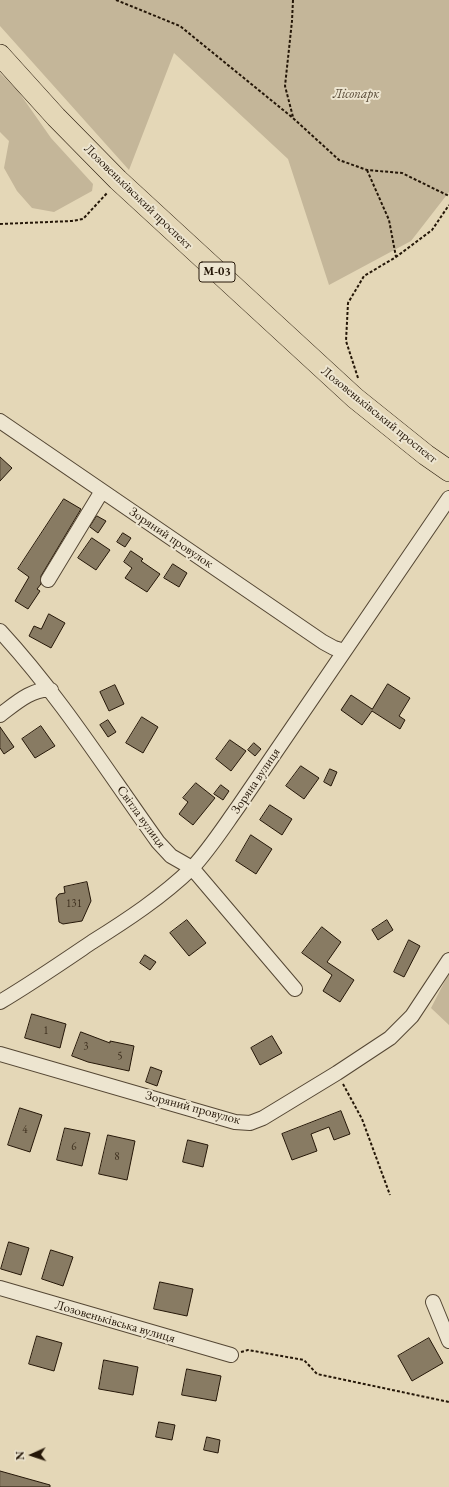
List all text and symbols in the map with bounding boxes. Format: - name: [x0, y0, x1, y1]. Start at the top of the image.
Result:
- park label: Лісопарк: [333, 86, 379, 102]
- street label: Лозовеньківський проспект: [80, 141, 196, 253]
- road number: М-03: [199, 262, 235, 282]
- street label: Лозовеньківський проспект: [318, 363, 440, 467]
- street label: Зоряний провулок: [126, 504, 216, 572]
- street label: Зоряна вулиця: [228, 745, 284, 817]
- street label: Світла вулиця: [113, 783, 169, 851]
- house number: 131: [66, 897, 82, 911]
- house number: 1: [43, 1024, 49, 1038]
- house number: 3: [83, 1040, 89, 1054]
- house number: 5: [117, 1049, 123, 1063]
- street label: Зоряний провулок: [144, 1088, 242, 1128]
- house number: 4: [22, 1123, 28, 1137]
- house number: 6: [71, 1140, 77, 1154]
- house number: 8: [114, 1150, 120, 1164]
- street label: Лозовеньківська вулиця: [53, 1297, 177, 1347]
- north arrow: [12, 1435, 52, 1475]
- text: N: [13, 1451, 27, 1460]

